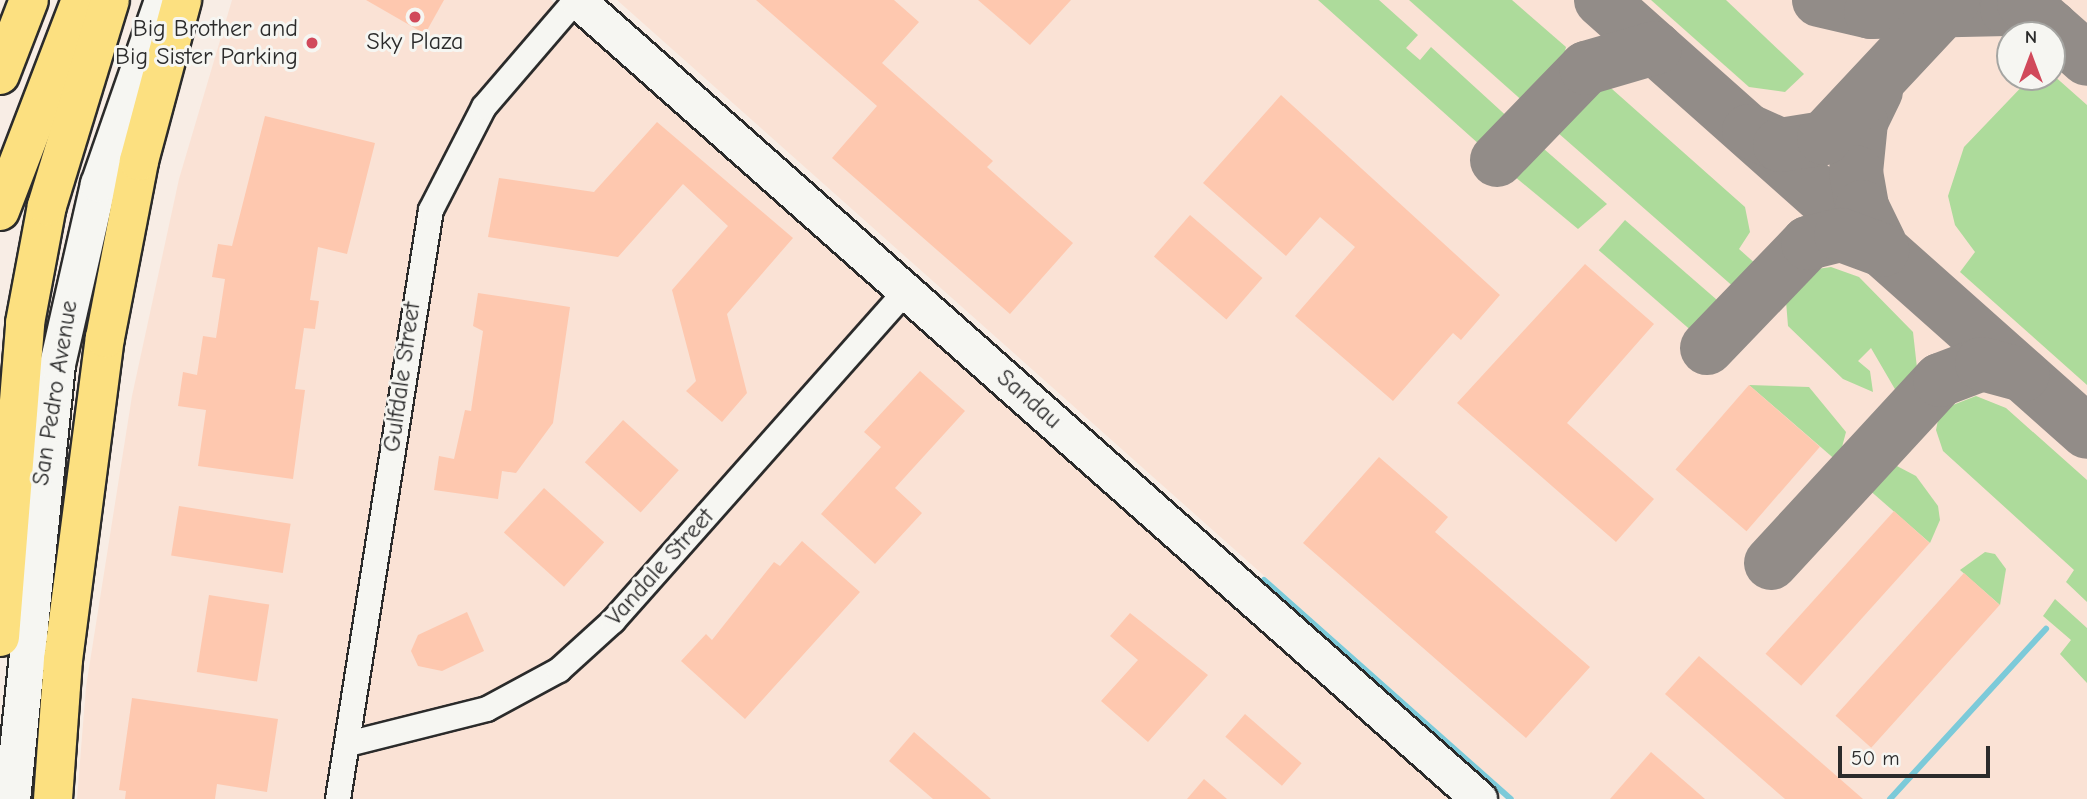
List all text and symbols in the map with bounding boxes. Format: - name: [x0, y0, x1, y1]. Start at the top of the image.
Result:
- marker: Sky Plaza: [407, 9, 423, 25]
- place label: Big Brother and Big Sister Parking: [115, 15, 298, 71]
- north arrow: [1996, 21, 2066, 91]
- text: N: [2025, 26, 2037, 48]
- place label: Sky Plaza: [367, 28, 463, 56]
- marker: Big Brother and Big Sister Parking: [304, 35, 320, 51]
- street label: San Pedro Avenue: [26, 298, 84, 488]
- street label: Gulfdale Street: [377, 300, 427, 454]
- street label: Sandau: [991, 363, 1067, 435]
- street label: Vandale Street: [600, 503, 720, 631]
- scale bar: [1842, 732, 1994, 776]
- text: 50 m: [1851, 746, 1900, 770]

